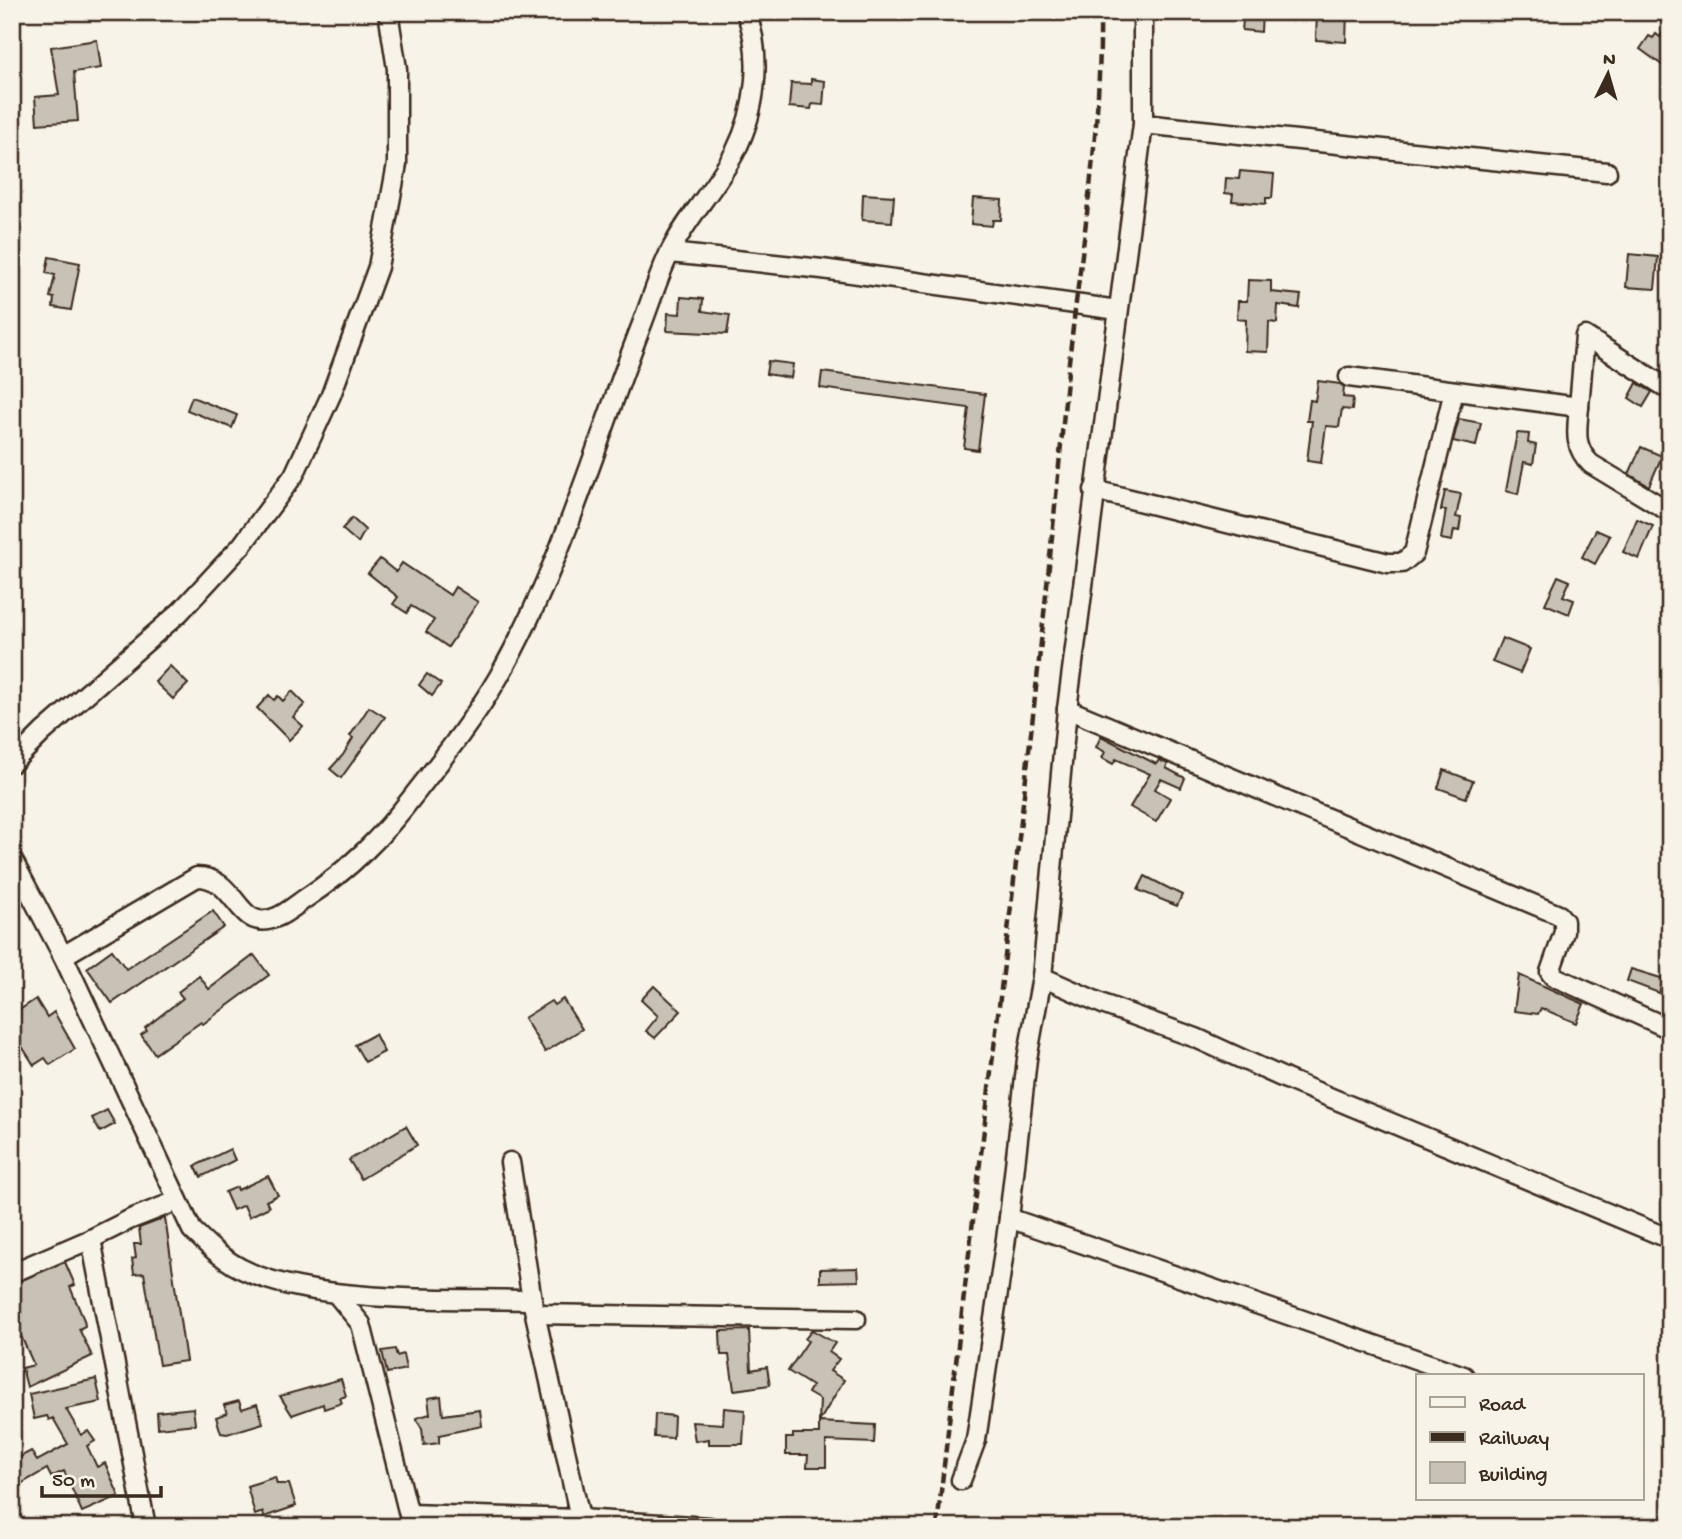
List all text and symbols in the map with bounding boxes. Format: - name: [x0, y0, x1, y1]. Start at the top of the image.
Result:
- north arrow: [1574, 38, 1644, 108]
- text: N: [1602, 49, 1616, 73]
- legend: [1416, 1374, 1644, 1500]
- text: Road: [1479, 1394, 1527, 1419]
- text: Railway: [1479, 1428, 1549, 1453]
- scale bar: [42, 1455, 161, 1499]
- text: Building: [1478, 1464, 1548, 1489]
- text: 50 m: [52, 1470, 95, 1495]

